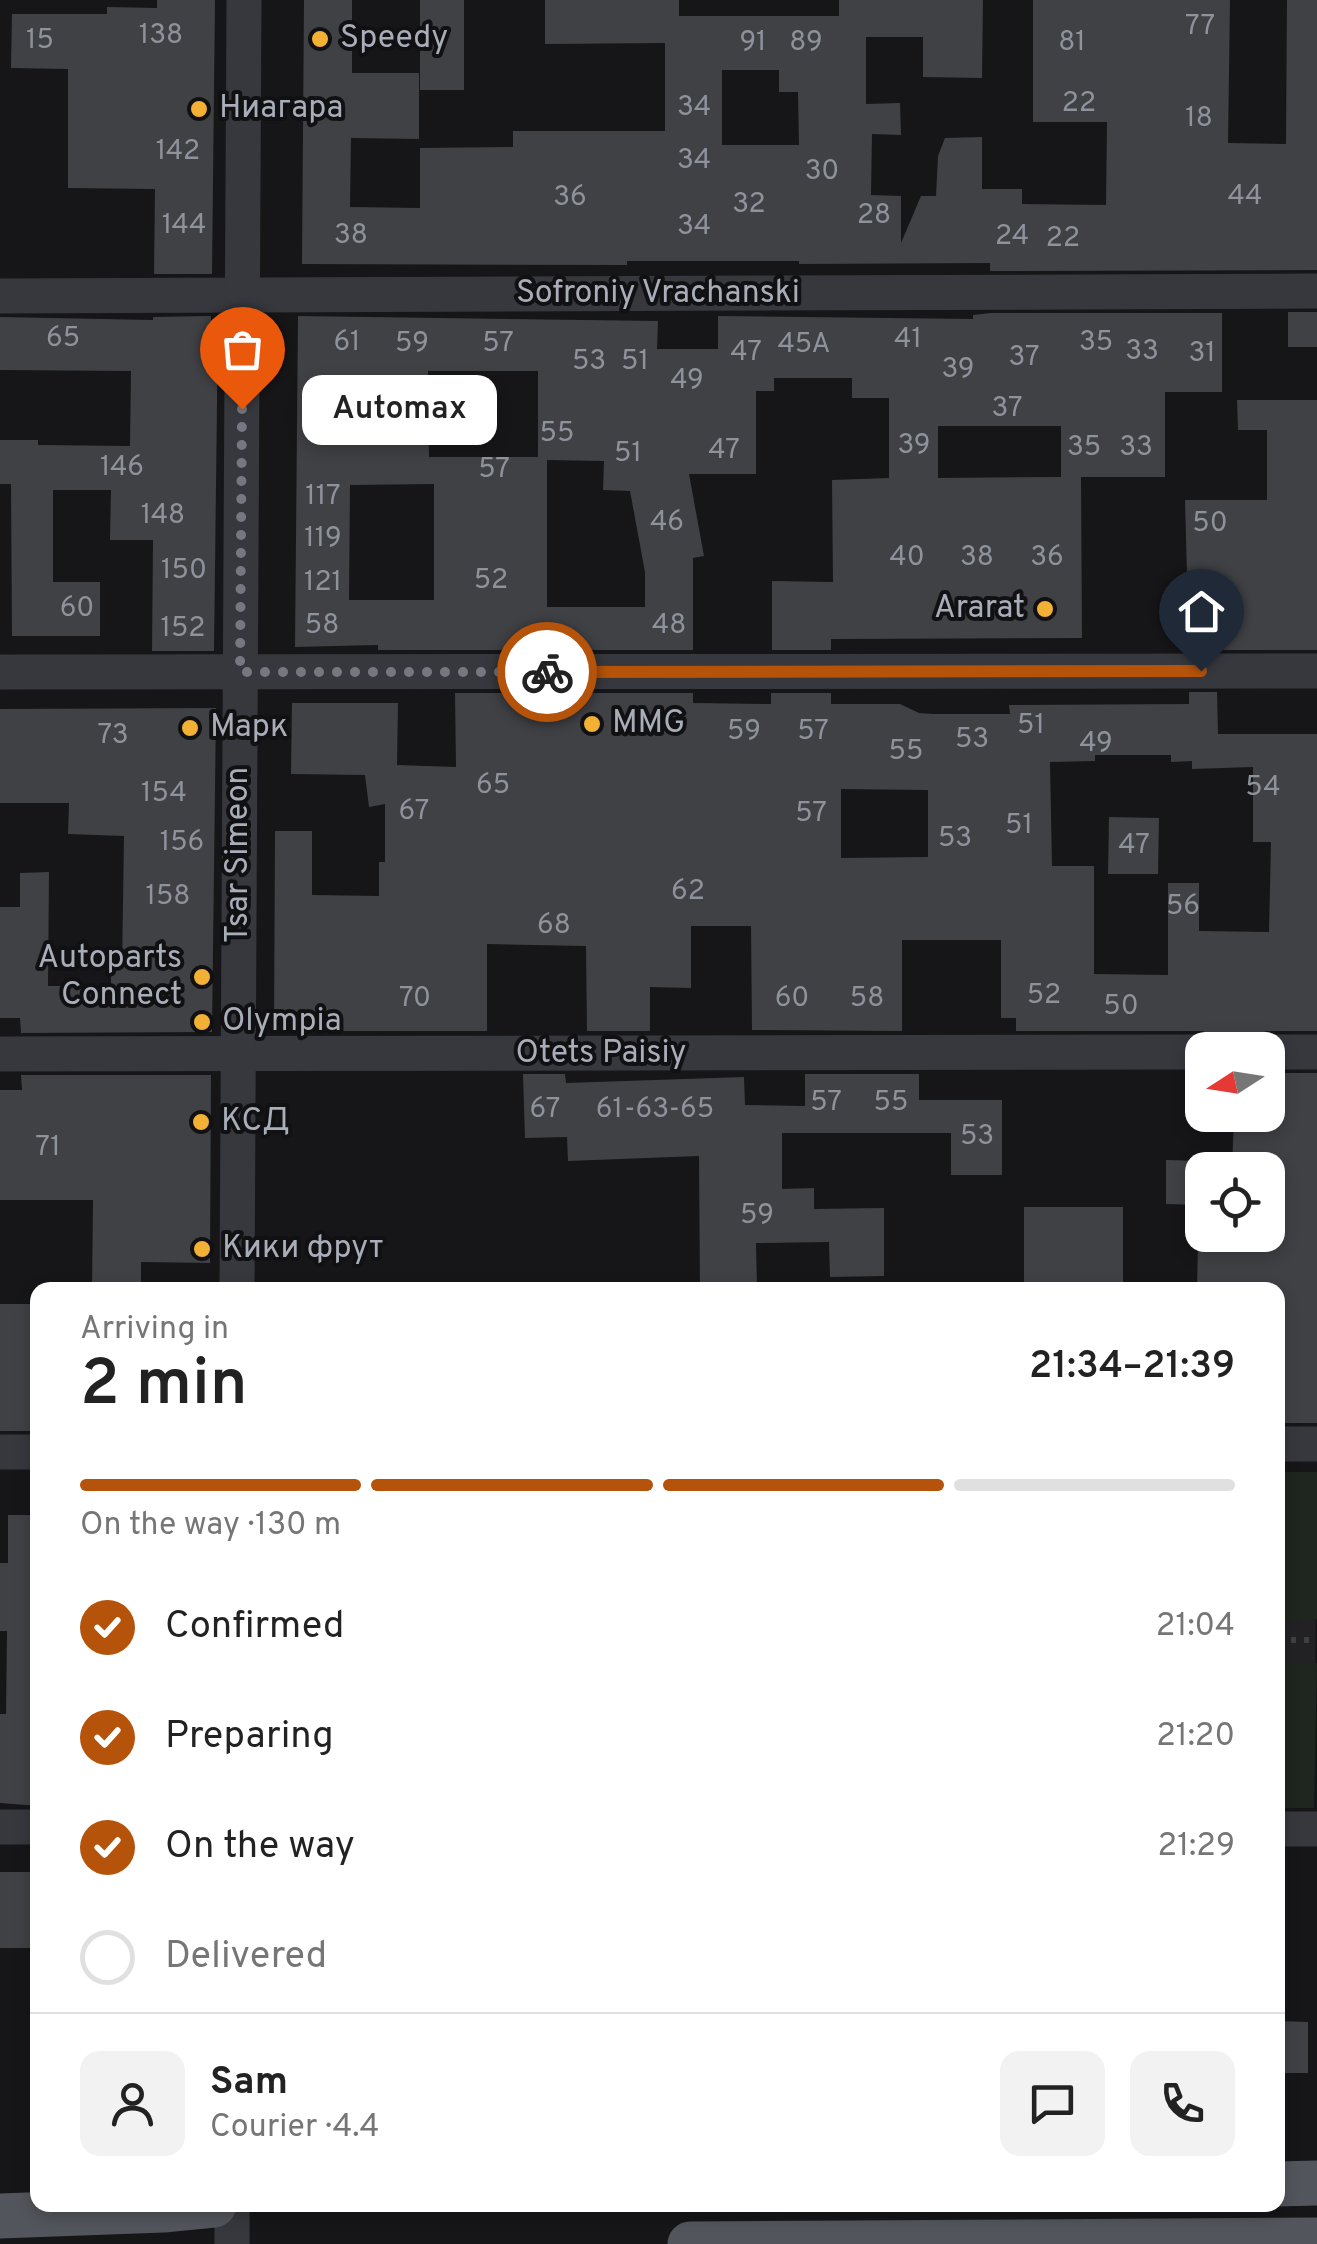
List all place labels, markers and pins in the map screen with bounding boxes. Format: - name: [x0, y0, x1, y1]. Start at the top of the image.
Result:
- place label: Speedy: [340, 19, 448, 59]
- marker: Speedy: [309, 28, 331, 50]
- place label: Ниагара: [219, 89, 343, 129]
- marker: Ниагара: [188, 98, 210, 120]
- pin: [200, 307, 285, 410]
- callout: Automax: [302, 374, 497, 444]
- pin: [1159, 569, 1244, 672]
- place label: Ararat: [934, 589, 1025, 629]
- marker: Ararat: [1034, 598, 1056, 620]
- place label: MMG: [612, 704, 685, 744]
- place label: Марк: [210, 708, 288, 748]
- marker: MMG: [581, 713, 603, 735]
- marker: Марк: [179, 717, 201, 739]
- place label: Autoparts Connect: [37, 939, 182, 1016]
- marker: Autoparts Connect: [191, 966, 213, 988]
- place label: Olympia: [222, 1002, 342, 1042]
- marker: Olympia: [191, 1011, 213, 1033]
- place label: КСД: [221, 1102, 290, 1142]
- marker: КСД: [190, 1111, 212, 1133]
- place label: Кики фрут: [222, 1229, 383, 1269]
- marker: Кики фрут: [191, 1238, 213, 1260]

